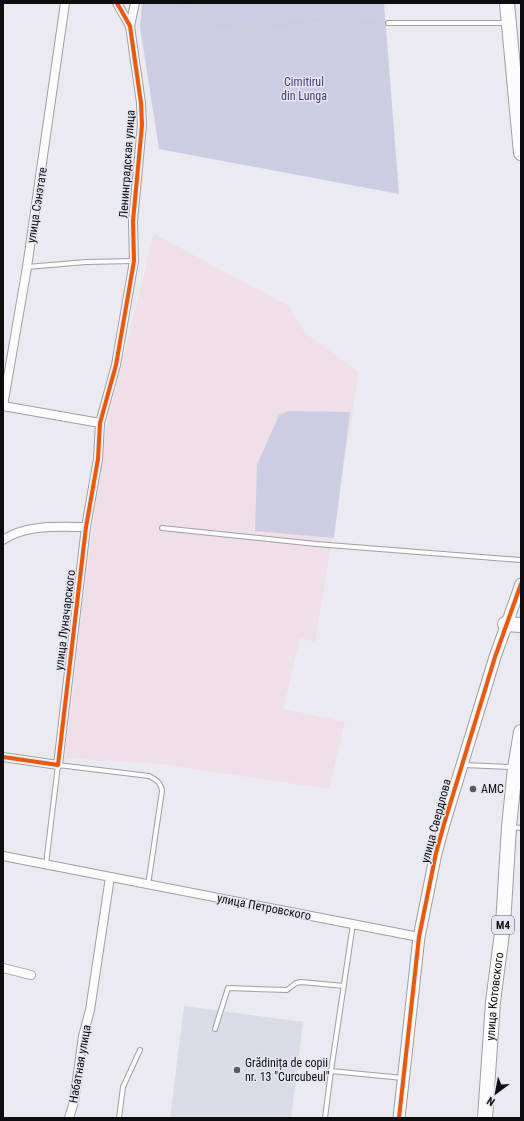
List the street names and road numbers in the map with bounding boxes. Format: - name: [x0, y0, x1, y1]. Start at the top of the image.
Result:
- street label: Ленинградская улица: [116, 109, 138, 219]
- street label: улица Сэнэтате: [24, 166, 50, 244]
- street label: улица Луначарского: [52, 569, 78, 671]
- street label: улица Свердлова: [418, 777, 454, 865]
- street label: улица Петровского: [216, 891, 312, 923]
- road number: M4: [492, 916, 514, 934]
- street label: улица Котовского: [483, 951, 506, 1041]
- street label: Набатная улица: [66, 1024, 94, 1104]

